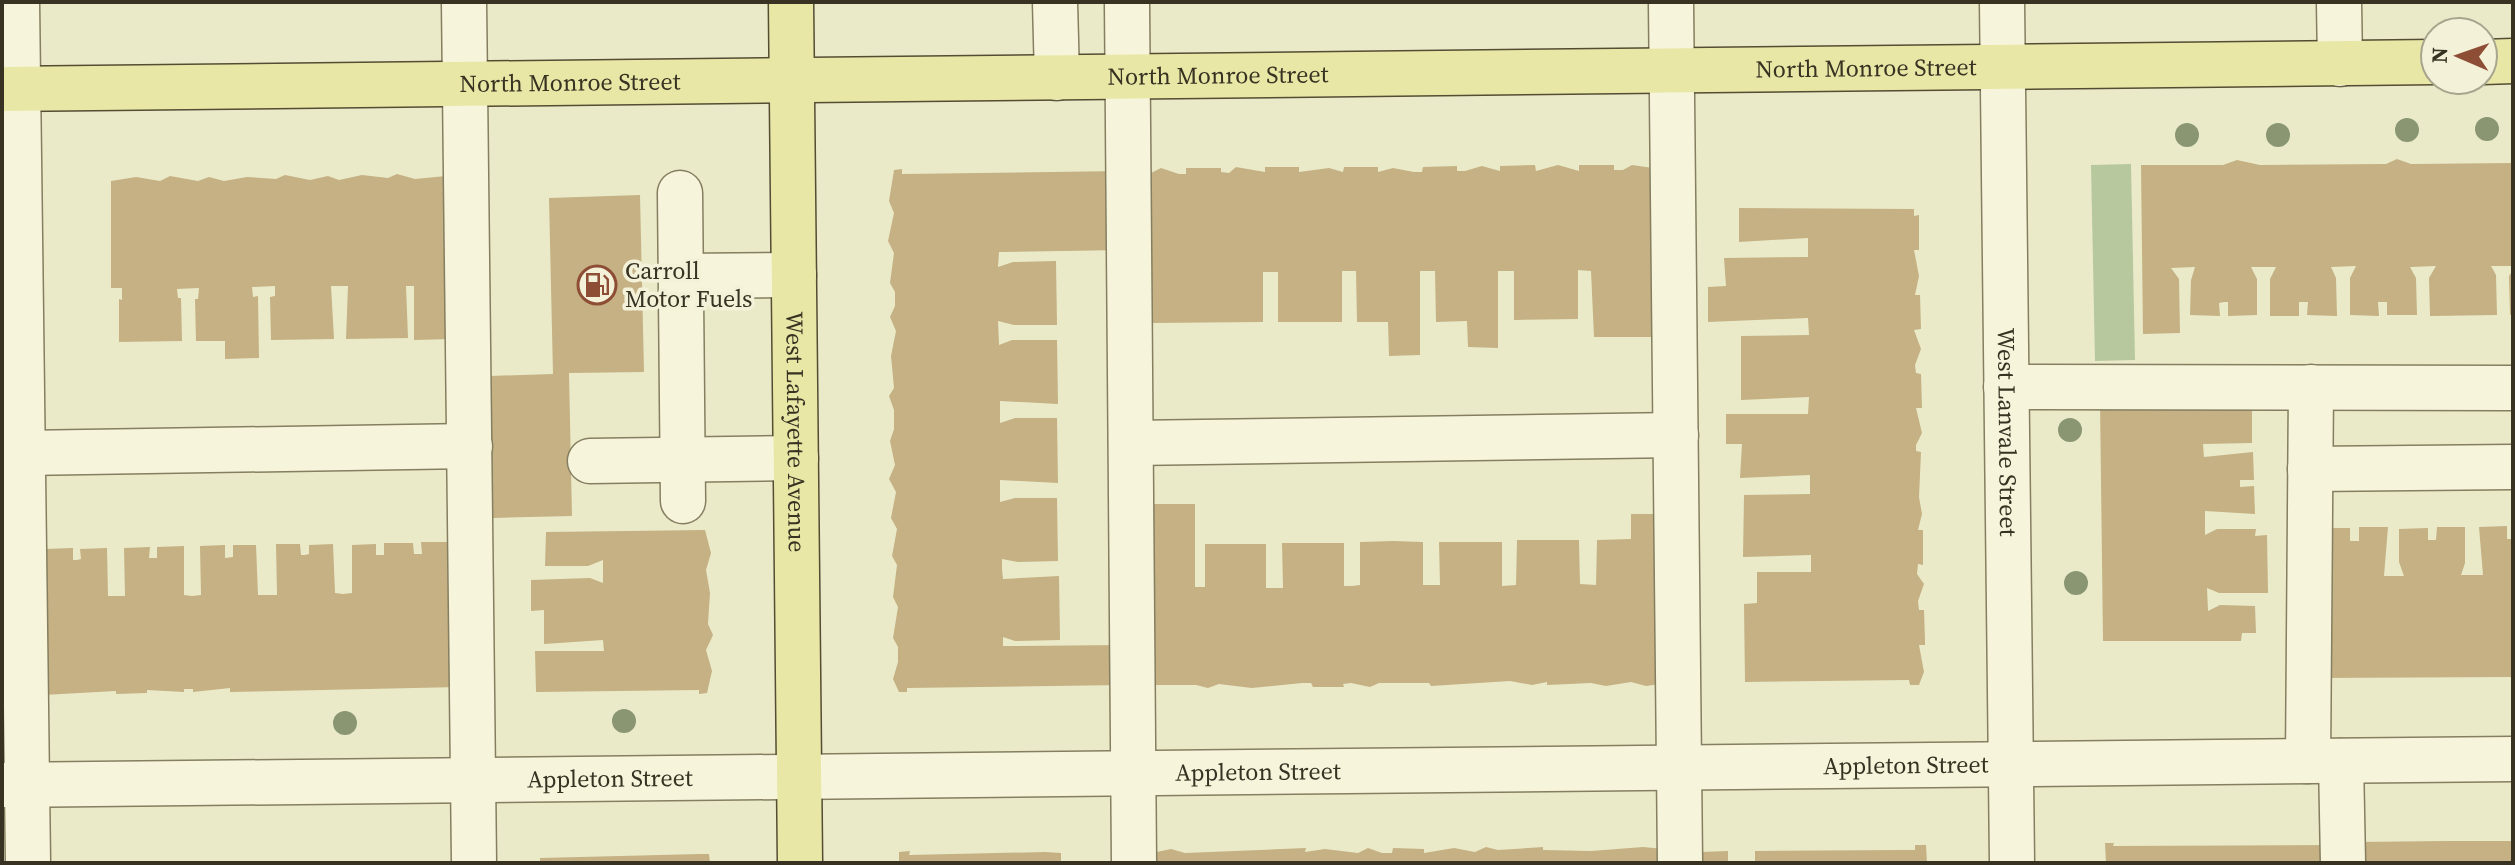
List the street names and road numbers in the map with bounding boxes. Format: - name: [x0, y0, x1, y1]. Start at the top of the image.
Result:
- street label: North Monroe Street: [1755, 50, 1977, 86]
- street label: North Monroe Street: [1107, 57, 1329, 93]
- street label: North Monroe Street: [459, 64, 681, 100]
- street label: West Lafayette Avenue: [778, 311, 814, 553]
- street label: West Lanvale Street: [1990, 327, 2025, 537]
- street label: Appleton Street: [1823, 747, 1989, 782]
- street label: Appleton Street: [1175, 754, 1341, 789]
- street label: Appleton Street: [527, 761, 693, 796]

